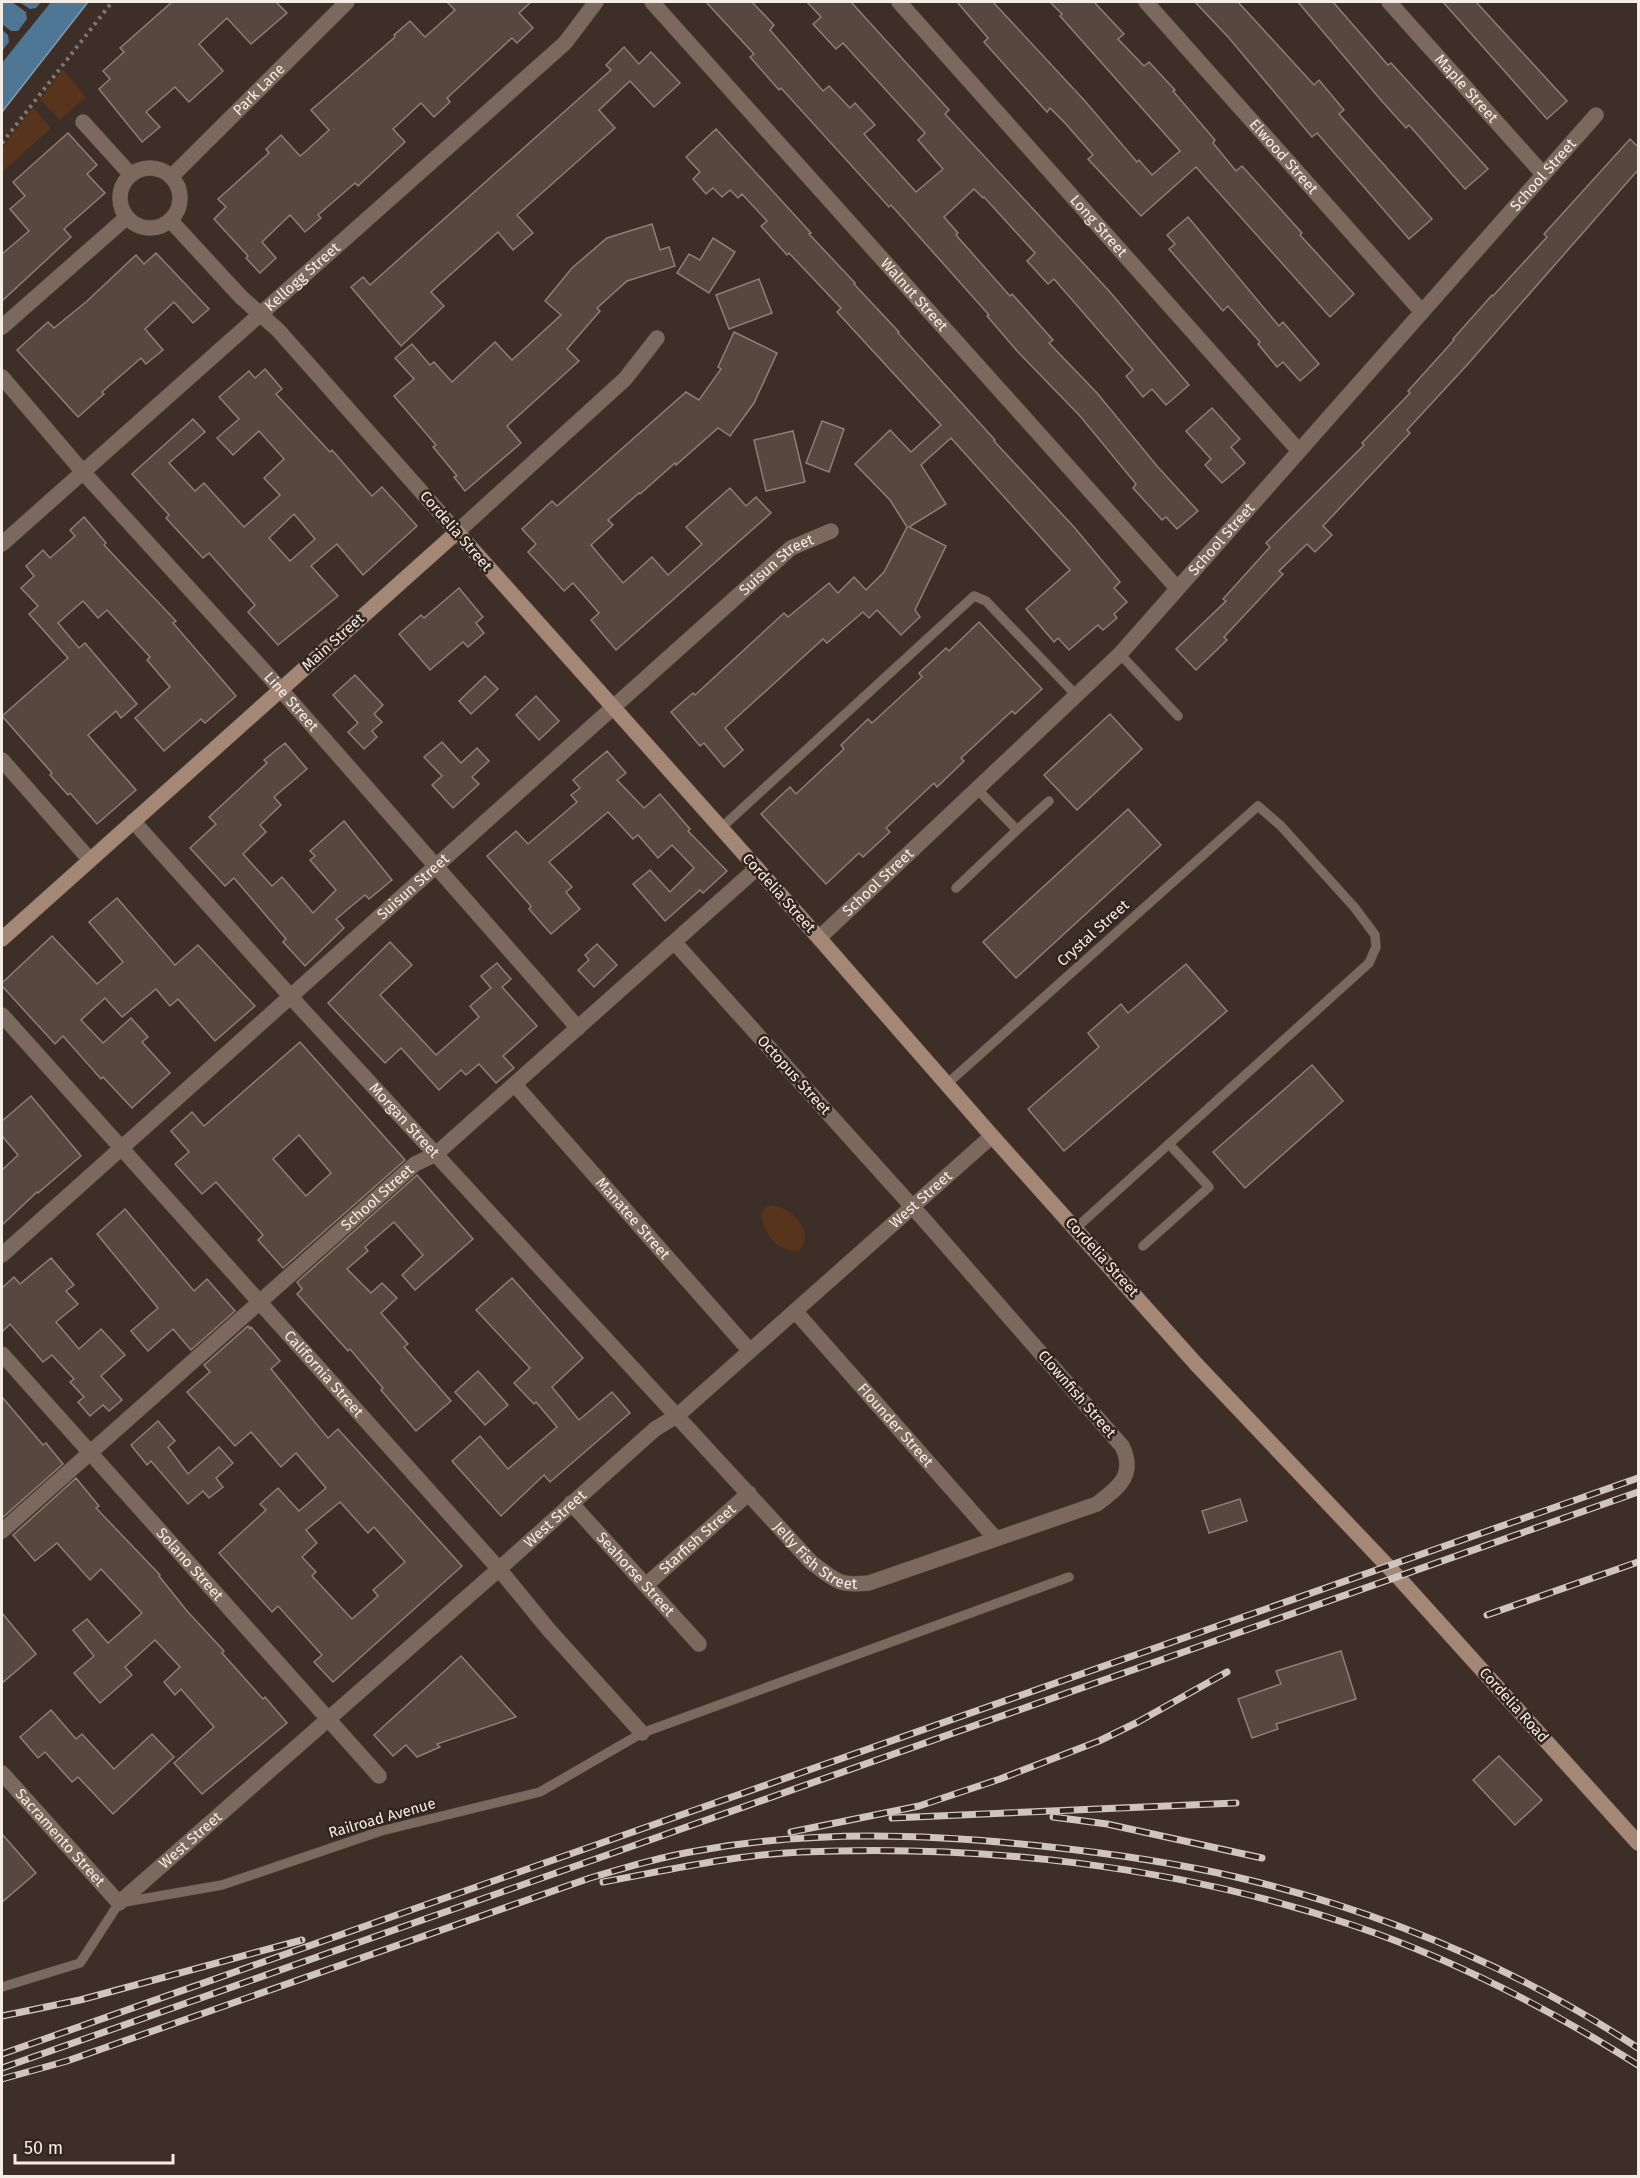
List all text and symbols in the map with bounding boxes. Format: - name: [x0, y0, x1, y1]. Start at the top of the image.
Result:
- street label: Maple Street: [1431, 50, 1502, 127]
- street label: Park Lane: [229, 60, 289, 119]
- street label: Elwood Street: [1246, 115, 1322, 198]
- street label: School Street: [1506, 134, 1580, 215]
- street label: Long Street: [1066, 191, 1131, 261]
- street label: Kellogg Street: [261, 238, 344, 315]
- street label: Walnut Street: [877, 254, 952, 335]
- street label: Cordelia Street: [416, 487, 496, 575]
- street label: School Street: [1185, 499, 1259, 579]
- street label: Suisun Street: [735, 530, 817, 599]
- street label: Main Street: [298, 609, 368, 675]
- street label: Line Street: [260, 668, 323, 736]
- street label: School Street: [839, 844, 918, 920]
- street label: Suisun Street: [373, 849, 453, 924]
- street label: Cordelia Street: [739, 850, 820, 937]
- street label: Crystal Street: [1053, 896, 1133, 970]
- street label: Octopus Street: [754, 1032, 835, 1119]
- street label: Morgan Street: [366, 1079, 444, 1162]
- street label: School Street: [337, 1160, 418, 1234]
- street label: West Street: [886, 1166, 956, 1232]
- street label: Manatee Street: [592, 1174, 674, 1263]
- street label: Cordelia Street: [1062, 1214, 1143, 1301]
- street label: California Street: [280, 1327, 368, 1421]
- street label: Clownfish Street: [1034, 1347, 1120, 1442]
- street label: Flounder Street: [854, 1380, 938, 1471]
- street label: West Street: [520, 1486, 590, 1551]
- street label: Starfish Street: [655, 1500, 740, 1578]
- street label: Jelly Fish Street: [769, 1518, 858, 1593]
- street label: Solano Street: [153, 1524, 228, 1605]
- street label: Seahorse Street: [593, 1528, 679, 1620]
- street label: Cordelia Road: [1476, 1664, 1552, 1746]
- street label: Sacramento Street: [12, 1785, 109, 1891]
- street label: Railroad Avenue: [326, 1794, 438, 1842]
- street label: West Street: [155, 1807, 226, 1873]
- scale bar: [15, 2127, 172, 2165]
- text: 50 m: [24, 2137, 63, 2159]

